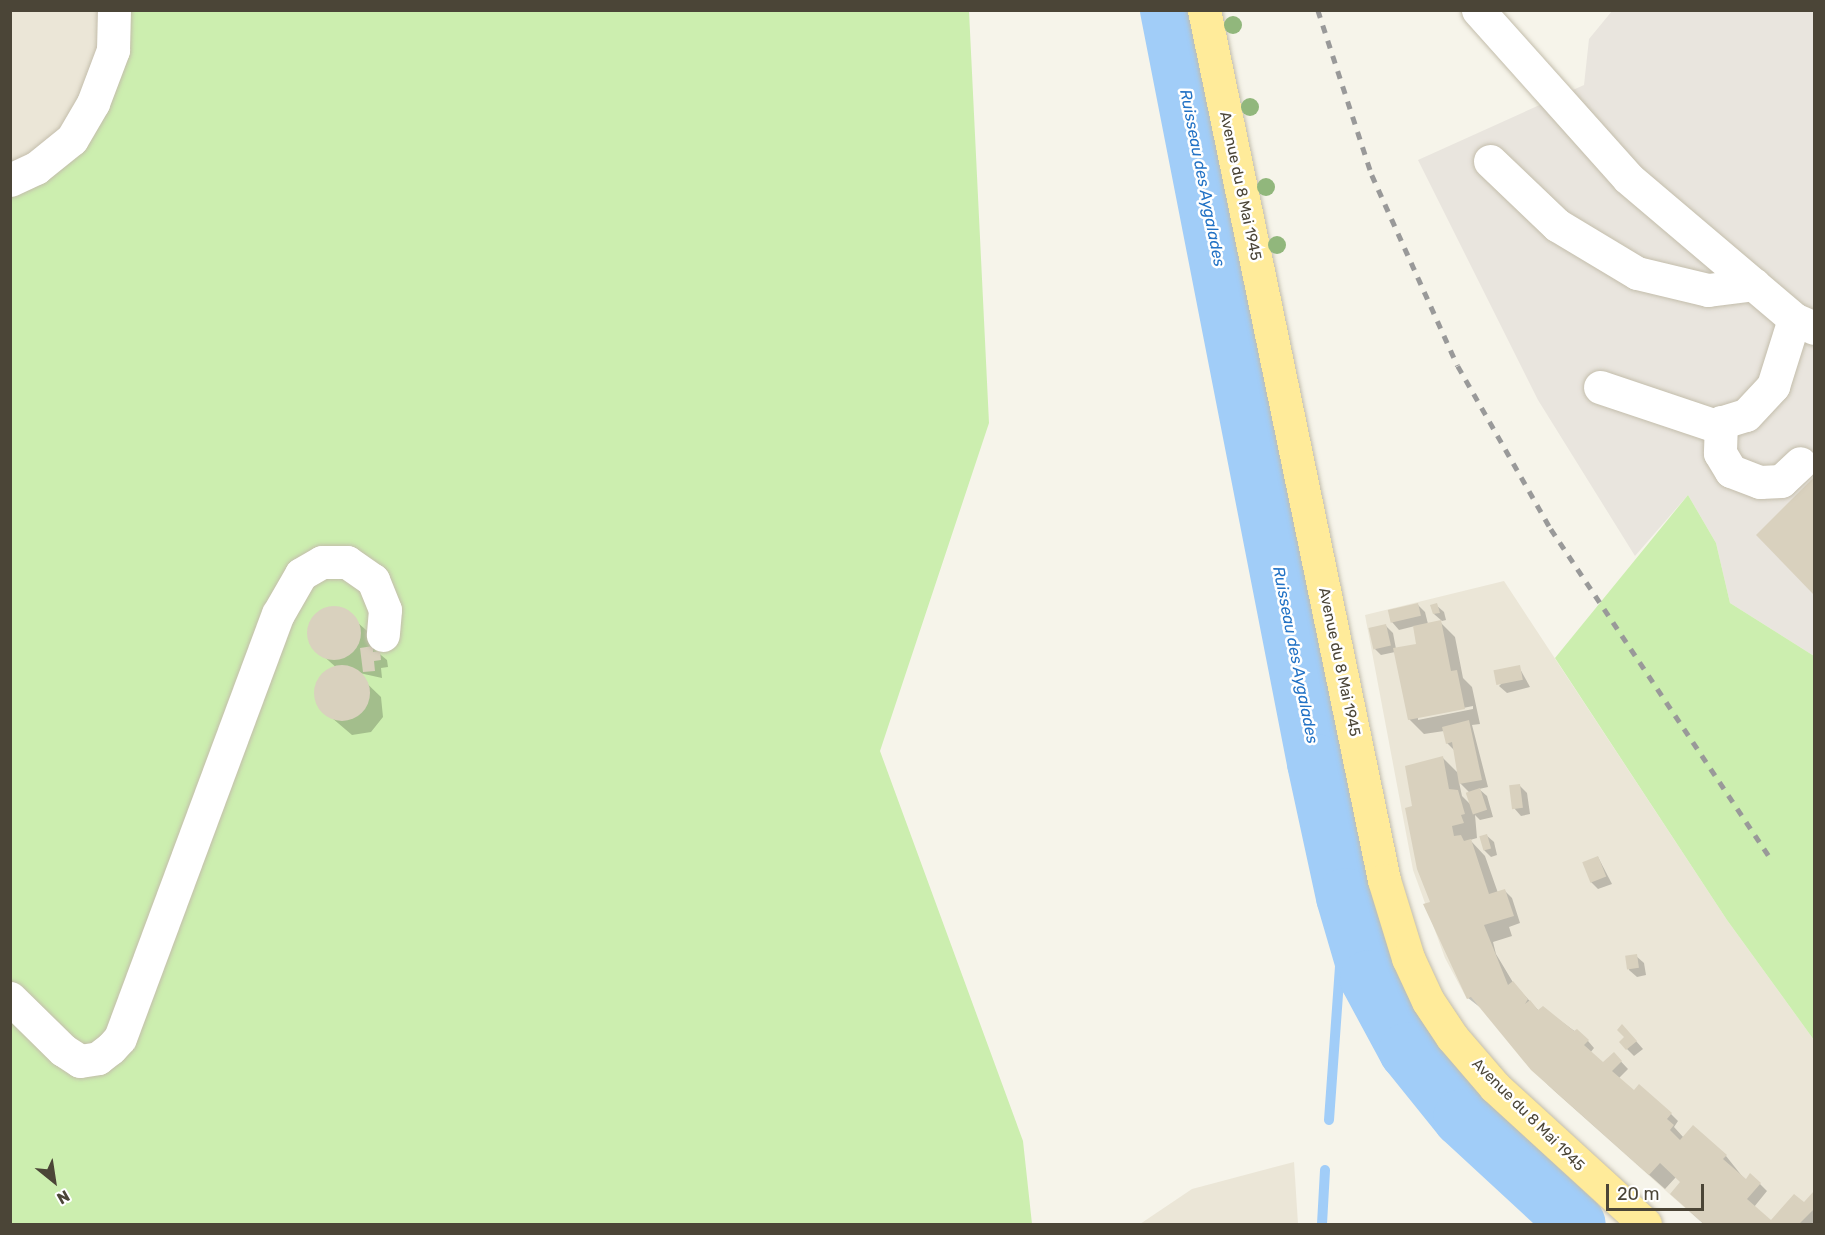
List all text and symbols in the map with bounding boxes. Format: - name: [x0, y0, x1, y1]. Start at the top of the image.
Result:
- water label: Ruisseau des Aygalades: [1175, 88, 1229, 268]
- street label: Avenue du 8 Mai 1945: [1215, 110, 1265, 262]
- water label: Ruisseau des Aygalades: [1268, 565, 1322, 745]
- street label: Avenue du 8 Mai 1945: [1314, 586, 1364, 738]
- street label: Avenue du 8 Mai 1945: [1468, 1055, 1588, 1175]
- north arrow: [24, 1151, 84, 1211]
- scale bar: [1609, 1172, 1706, 1210]
- text: 20 m: [1617, 1183, 1659, 1205]
- text: N: [54, 1186, 73, 1208]

